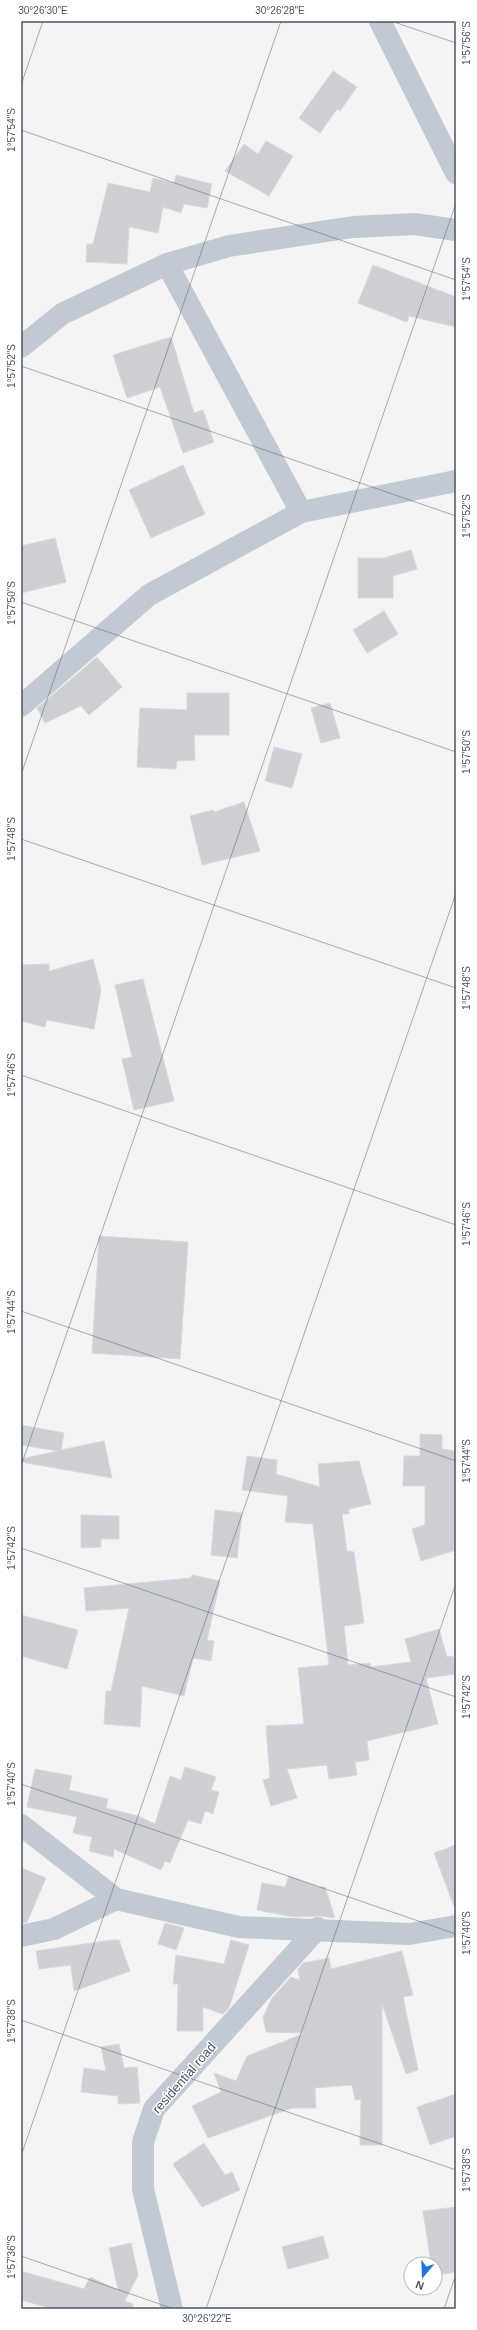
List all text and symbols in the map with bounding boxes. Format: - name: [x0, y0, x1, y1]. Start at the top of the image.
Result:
- text: 30°26'30"E: [18, 5, 68, 16]
- text: 30°26'28"E: [255, 5, 305, 16]
- text: 1°57'56"S: [461, 21, 472, 65]
- text: 1°57'54"S: [6, 108, 17, 152]
- text: 1°57'54"S: [461, 257, 472, 301]
- text: 1°57'52"S: [6, 344, 17, 388]
- text: 1°57'52"S: [461, 494, 472, 538]
- text: 1°57'50"S: [6, 581, 17, 625]
- text: 1°57'50"S: [461, 730, 472, 774]
- text: 1°57'48"S: [6, 817, 17, 861]
- text: 1°57'48"S: [461, 966, 472, 1010]
- text: 1°57'46"S: [6, 1053, 17, 1097]
- text: 1°57'46"S: [461, 1202, 472, 1246]
- text: 1°57'44"S: [6, 1290, 17, 1334]
- text: 1°57'44"S: [461, 1439, 472, 1483]
- text: 1°57'42"S: [6, 1526, 17, 1570]
- text: 1°57'42"S: [461, 1675, 472, 1719]
- text: 1°57'40"S: [6, 1762, 17, 1806]
- text: 1°57'40"S: [461, 1911, 472, 1955]
- text: 1°57'38"S: [6, 1999, 17, 2043]
- street label: residential road: [149, 2040, 219, 2116]
- text: 1°57'38"S: [461, 2148, 472, 2192]
- text: 1°57'36"S: [6, 2235, 17, 2279]
- north arrow: [403, 2256, 443, 2296]
- text: N: [414, 2278, 425, 2292]
- text: 30°26'22"E: [182, 2313, 232, 2324]

